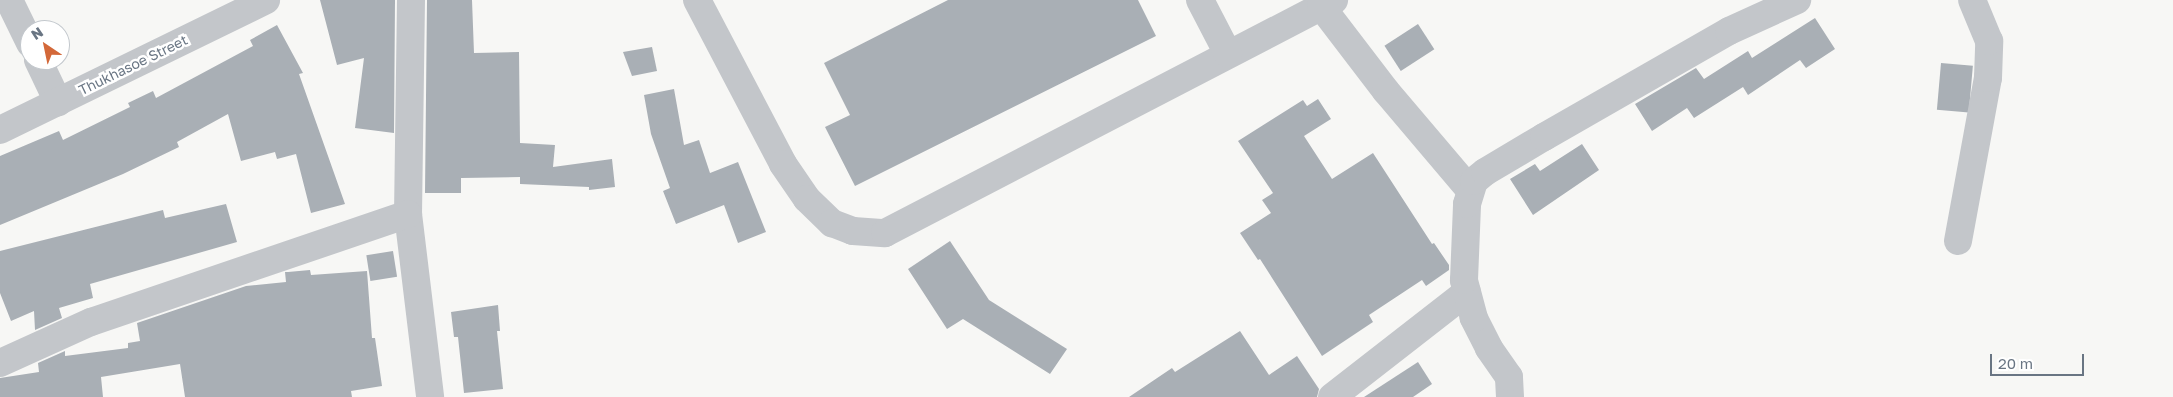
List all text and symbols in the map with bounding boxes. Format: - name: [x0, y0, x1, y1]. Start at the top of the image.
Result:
- north arrow: [20, 20, 70, 70]
- text: N: [28, 23, 46, 43]
- street label: Thukhasoe Street: [76, 31, 190, 99]
- scale bar: [1993, 344, 2087, 376]
- text: 20 m: [1998, 354, 2033, 372]

